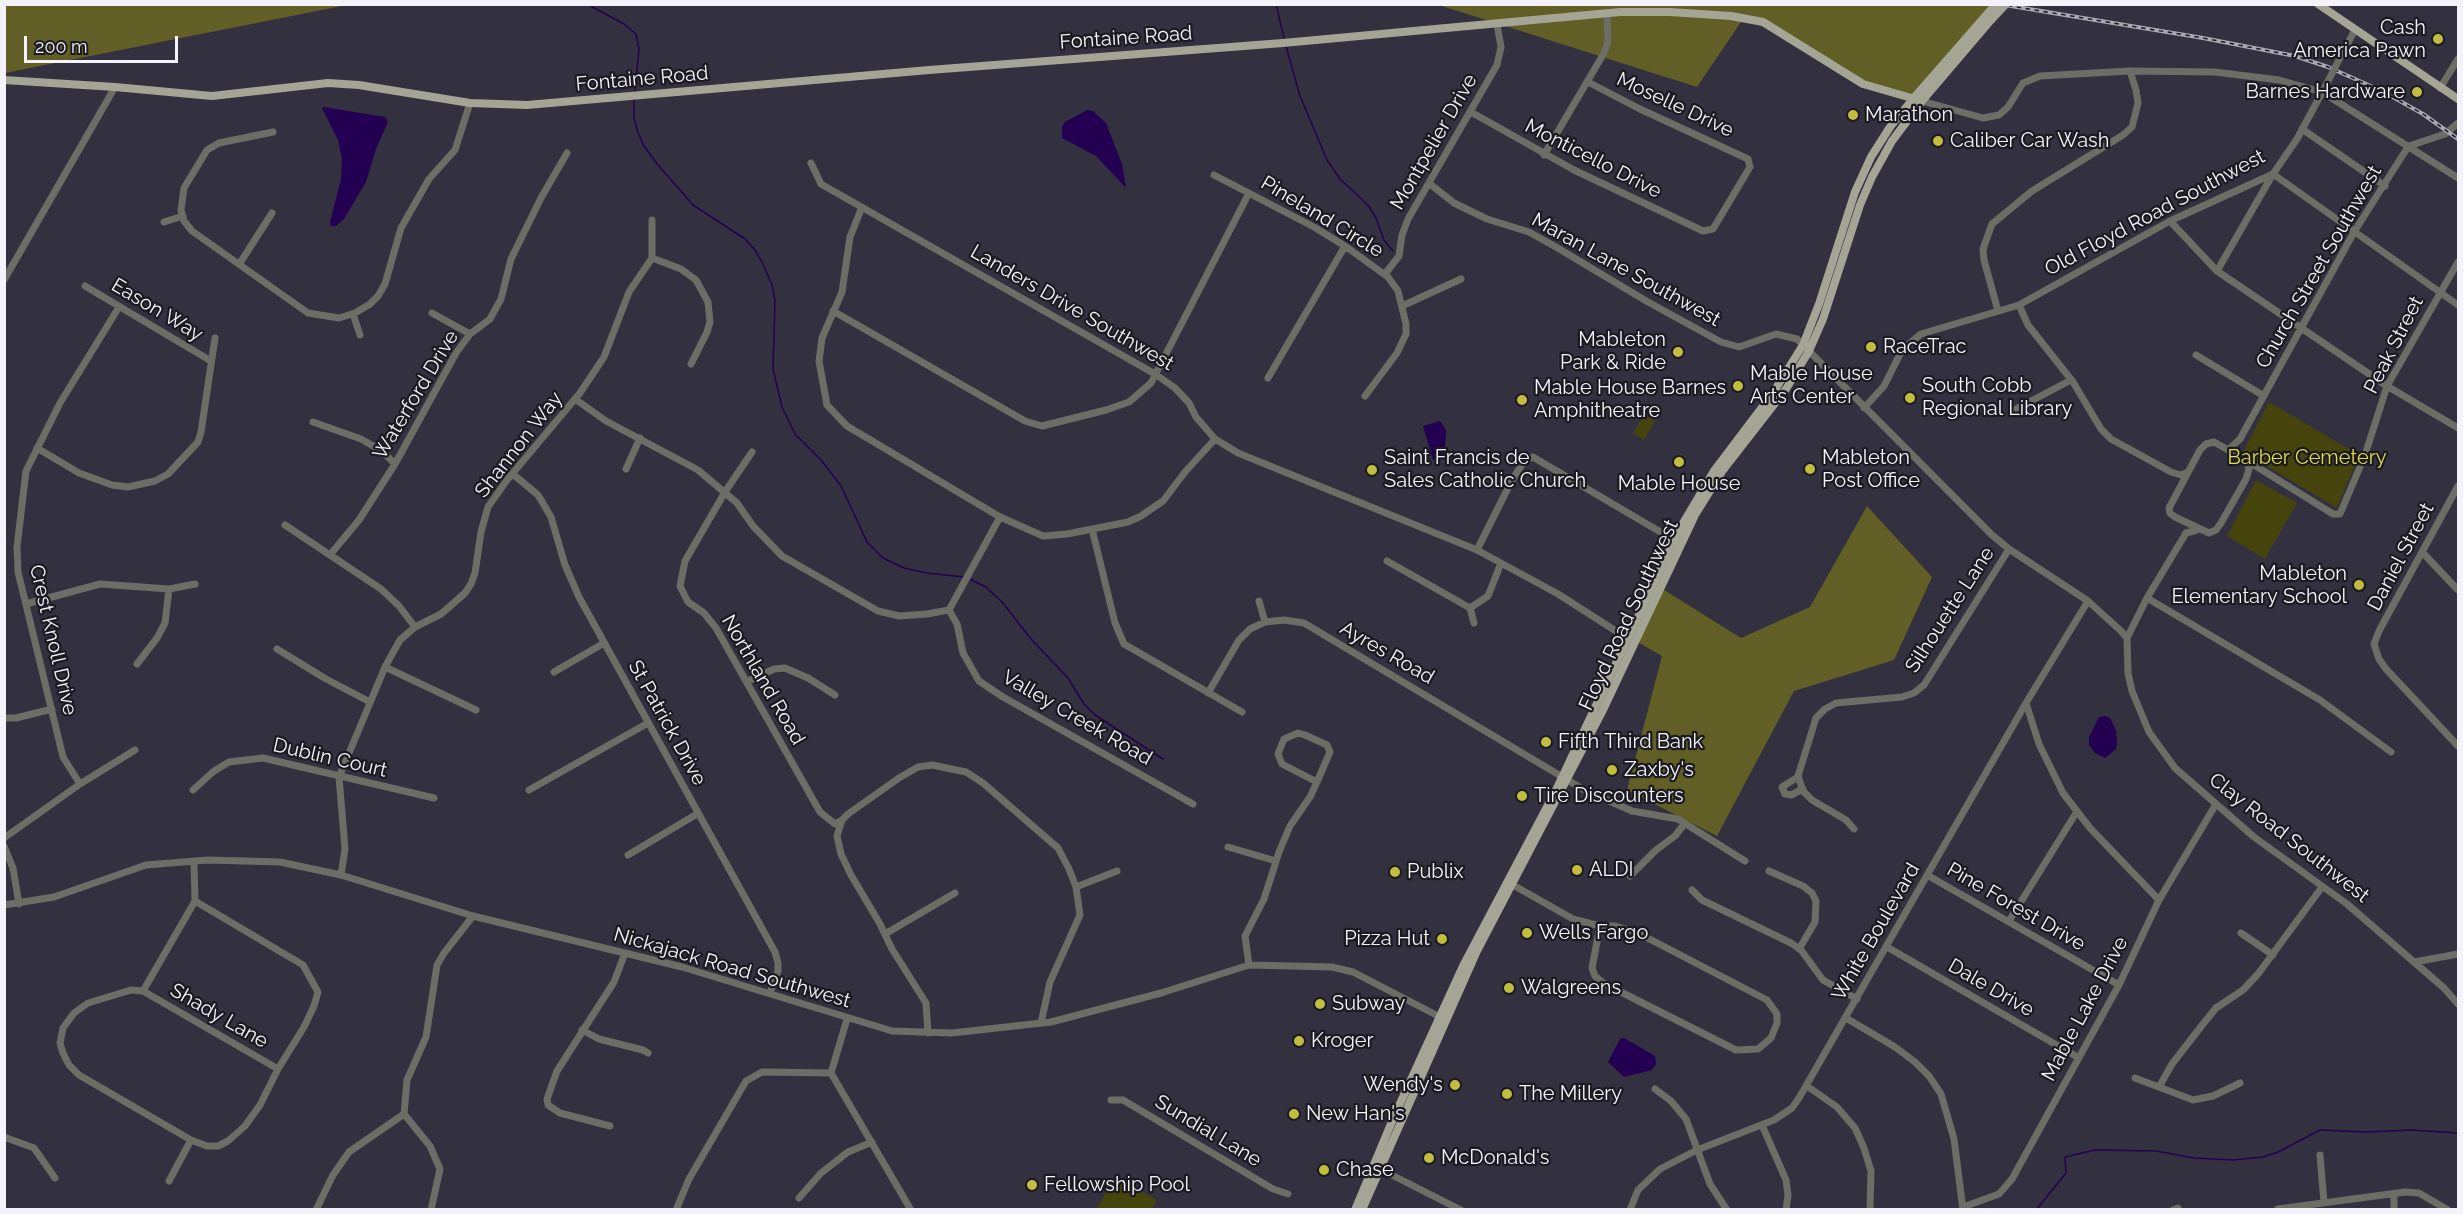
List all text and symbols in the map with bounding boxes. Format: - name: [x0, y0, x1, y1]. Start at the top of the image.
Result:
- place label: Cash America Pawn: [2293, 16, 2426, 63]
- street label: Fontaine Road: [1059, 21, 1193, 55]
- scale bar: [27, 24, 182, 62]
- marker: Cash America Pawn: [2431, 32, 2445, 46]
- text: 200 m: [35, 36, 88, 57]
- street label: Fontaine Road: [575, 61, 709, 97]
- street label: Moselle Drive: [1613, 67, 1737, 143]
- street label: Montpelier Drive: [1385, 70, 1483, 214]
- place label: Barnes Hardware: [2246, 80, 2405, 104]
- marker: Barnes Hardware: [2410, 85, 2424, 99]
- place label: Marathon: [1865, 103, 1953, 127]
- marker: Marathon: [1846, 108, 1860, 122]
- street label: Monticello Drive: [1521, 114, 1665, 204]
- place label: Caliber Car Wash: [1950, 129, 2109, 153]
- marker: Caliber Car Wash: [1931, 134, 1945, 148]
- street label: Old Floyd Road Southwest: [2041, 145, 2269, 281]
- street label: Church Street Southwest: [2251, 161, 2387, 373]
- street label: Pineland Circle: [1256, 171, 1388, 263]
- street label: Maran Lane Southwest: [1527, 208, 1725, 332]
- street label: Landers Drive Southwest: [966, 240, 1178, 376]
- street label: Eason Way: [107, 273, 207, 347]
- street label: Peak Street: [2359, 292, 2429, 398]
- street label: Waterford Drive: [368, 326, 464, 464]
- place label: Mableton Park & Ride: [1560, 328, 1666, 375]
- place label: RaceTrac: [1883, 335, 1967, 359]
- marker: RaceTrac: [1864, 340, 1878, 354]
- marker: Mableton Park & Ride: [1671, 345, 1685, 359]
- place label: Mable House Arts Center: [1750, 362, 1873, 409]
- place label: South Cobb Regional Library: [1922, 374, 2072, 421]
- place label: Mable House Barnes Amphitheatre: [1534, 376, 1726, 423]
- marker: Mable House Arts Center: [1731, 379, 1745, 393]
- street label: Shannon Way: [470, 387, 568, 503]
- marker: South Cobb Regional Library: [1903, 391, 1917, 405]
- marker: Mable House Barnes Amphitheatre: [1515, 393, 1529, 407]
- place label: Saint Francis de Sales Catholic Church: [1384, 446, 1586, 493]
- place label: Mableton Post Office: [1822, 446, 1920, 493]
- park label: Barber Cemetery: [2227, 446, 2387, 470]
- marker: Mable House: [1672, 455, 1686, 469]
- marker: Mableton Post Office: [1803, 462, 1817, 476]
- marker: Saint Francis de Sales Catholic Church: [1365, 463, 1379, 477]
- place label: Mable House: [1618, 472, 1740, 496]
- street label: Daniel Street: [2363, 499, 2439, 615]
- street label: Floyd Road Southwest: [1574, 516, 1684, 714]
- street label: Silhouette Lane: [1900, 543, 2000, 677]
- street label: Crest Knoll Drive: [24, 562, 82, 718]
- place label: Mableton Elementary School: [2171, 562, 2347, 609]
- marker: Mableton Elementary School: [2352, 578, 2366, 592]
- street label: Northland Road: [716, 611, 810, 749]
- street label: Ayres Road: [1336, 616, 1438, 690]
- street label: St Patrick Drive: [623, 656, 711, 790]
- street label: Valley Creek Road: [998, 665, 1156, 771]
- place label: Fifth Third Bank: [1558, 730, 1703, 754]
- street label: Dublin Court: [271, 733, 389, 783]
- marker: Fifth Third Bank: [1539, 735, 1553, 749]
- place label: Zaxby's: [1624, 758, 1694, 782]
- marker: Zaxby's: [1605, 763, 1619, 777]
- street label: Clay Road Southwest: [2204, 768, 2374, 908]
- place label: Tire Discounters: [1534, 784, 1684, 808]
- marker: Tire Discounters: [1515, 789, 1529, 803]
- place label: ALDI: [1589, 858, 1633, 882]
- street label: Pine Forest Drive: [1942, 858, 2090, 956]
- street label: White Boulevard: [1827, 859, 1925, 1005]
- place label: Publix: [1407, 860, 1464, 884]
- marker: ALDI: [1570, 863, 1584, 877]
- marker: Publix: [1388, 865, 1402, 879]
- place label: Wells Fargo: [1539, 921, 1648, 945]
- street label: Nickajack Road Southwest: [611, 923, 853, 1013]
- marker: Wells Fargo: [1520, 926, 1534, 940]
- place label: Pizza Hut: [1344, 927, 1430, 951]
- marker: Pizza Hut: [1435, 932, 1449, 946]
- street label: Mable Lake Drive: [2037, 933, 2133, 1085]
- street label: Dale Drive: [1944, 954, 2038, 1022]
- place label: Walgreens: [1521, 976, 1621, 1000]
- street label: Shady Lane: [166, 978, 272, 1054]
- marker: Walgreens: [1502, 981, 1516, 995]
- place label: Subway: [1332, 992, 1405, 1016]
- marker: Subway: [1313, 997, 1327, 1011]
- place label: Kroger: [1311, 1029, 1374, 1053]
- marker: Kroger: [1292, 1034, 1306, 1048]
- place label: Wendy's: [1363, 1073, 1443, 1097]
- marker: Wendy's: [1448, 1078, 1462, 1092]
- place label: The Millery: [1519, 1082, 1622, 1106]
- marker: The Millery: [1500, 1087, 1514, 1101]
- street label: Sundial Lane: [1150, 1090, 1266, 1172]
- place label: New Han's: [1306, 1102, 1405, 1126]
- marker: New Han's: [1287, 1107, 1301, 1121]
- place label: McDonald's: [1441, 1146, 1549, 1170]
- marker: McDonald's: [1422, 1151, 1436, 1165]
- place label: Chase: [1336, 1158, 1394, 1182]
- marker: Chase: [1317, 1163, 1331, 1177]
- place label: Fellowship Pool: [1044, 1173, 1190, 1197]
- marker: Fellowship Pool: [1025, 1178, 1039, 1192]

